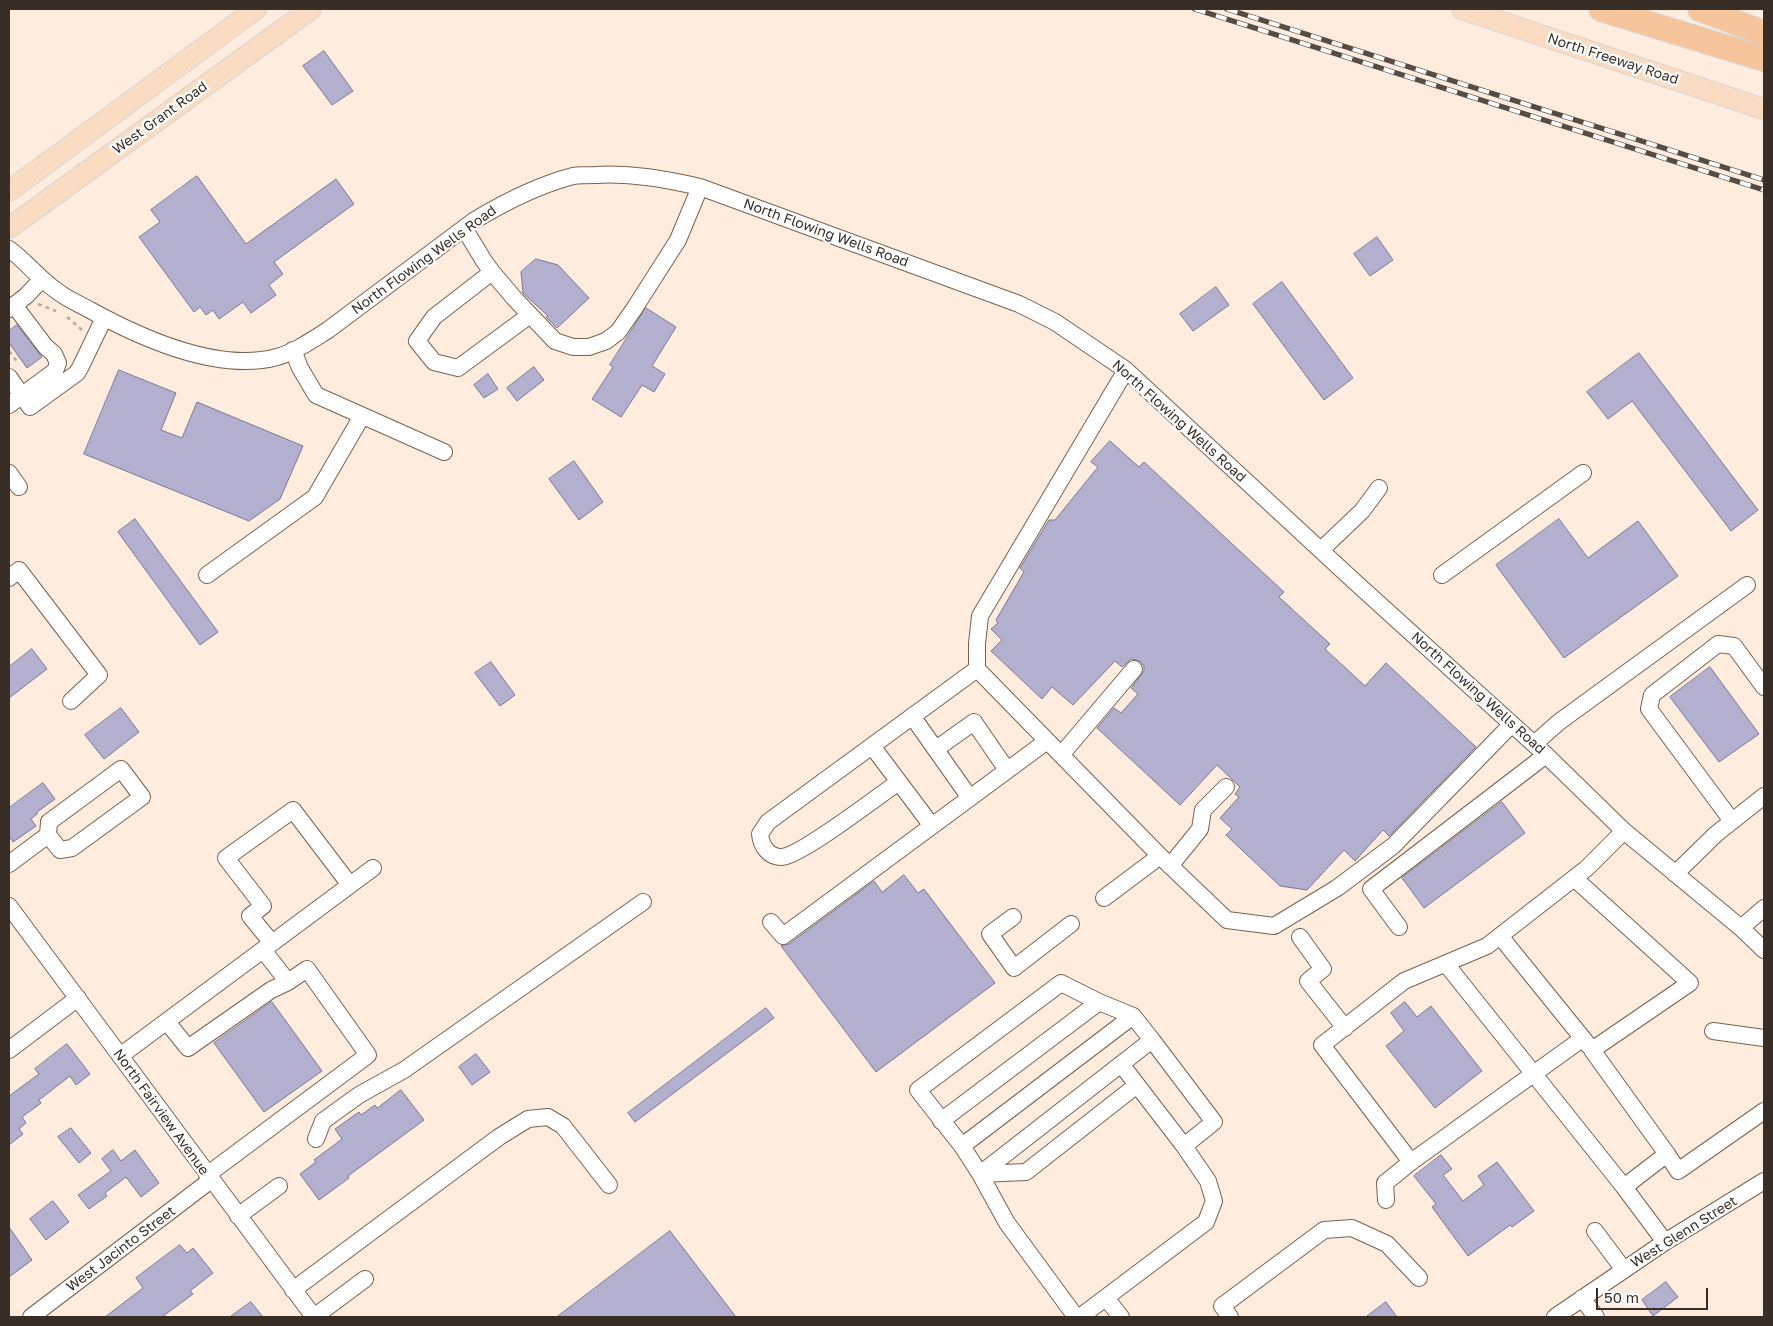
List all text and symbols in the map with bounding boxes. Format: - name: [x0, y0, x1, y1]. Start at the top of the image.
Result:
- street label: North Freeway Road: [1545, 30, 1681, 88]
- street label: West Grant Road: [110, 78, 210, 158]
- street label: North Flowing Wells Road: [741, 195, 911, 271]
- street label: North Flowing Wells Road: [349, 202, 499, 318]
- street label: North Flowing Wells Road: [1109, 356, 1249, 486]
- street label: North Flowing Wells Road: [1408, 628, 1548, 758]
- street label: North Fairview Avenue: [110, 1046, 212, 1178]
- street label: West Glenn Street: [1628, 1193, 1740, 1271]
- street label: West Jacinto Street: [63, 1203, 179, 1295]
- scale bar: [1598, 1278, 1710, 1310]
- text: 50 m: [1604, 1288, 1639, 1306]

